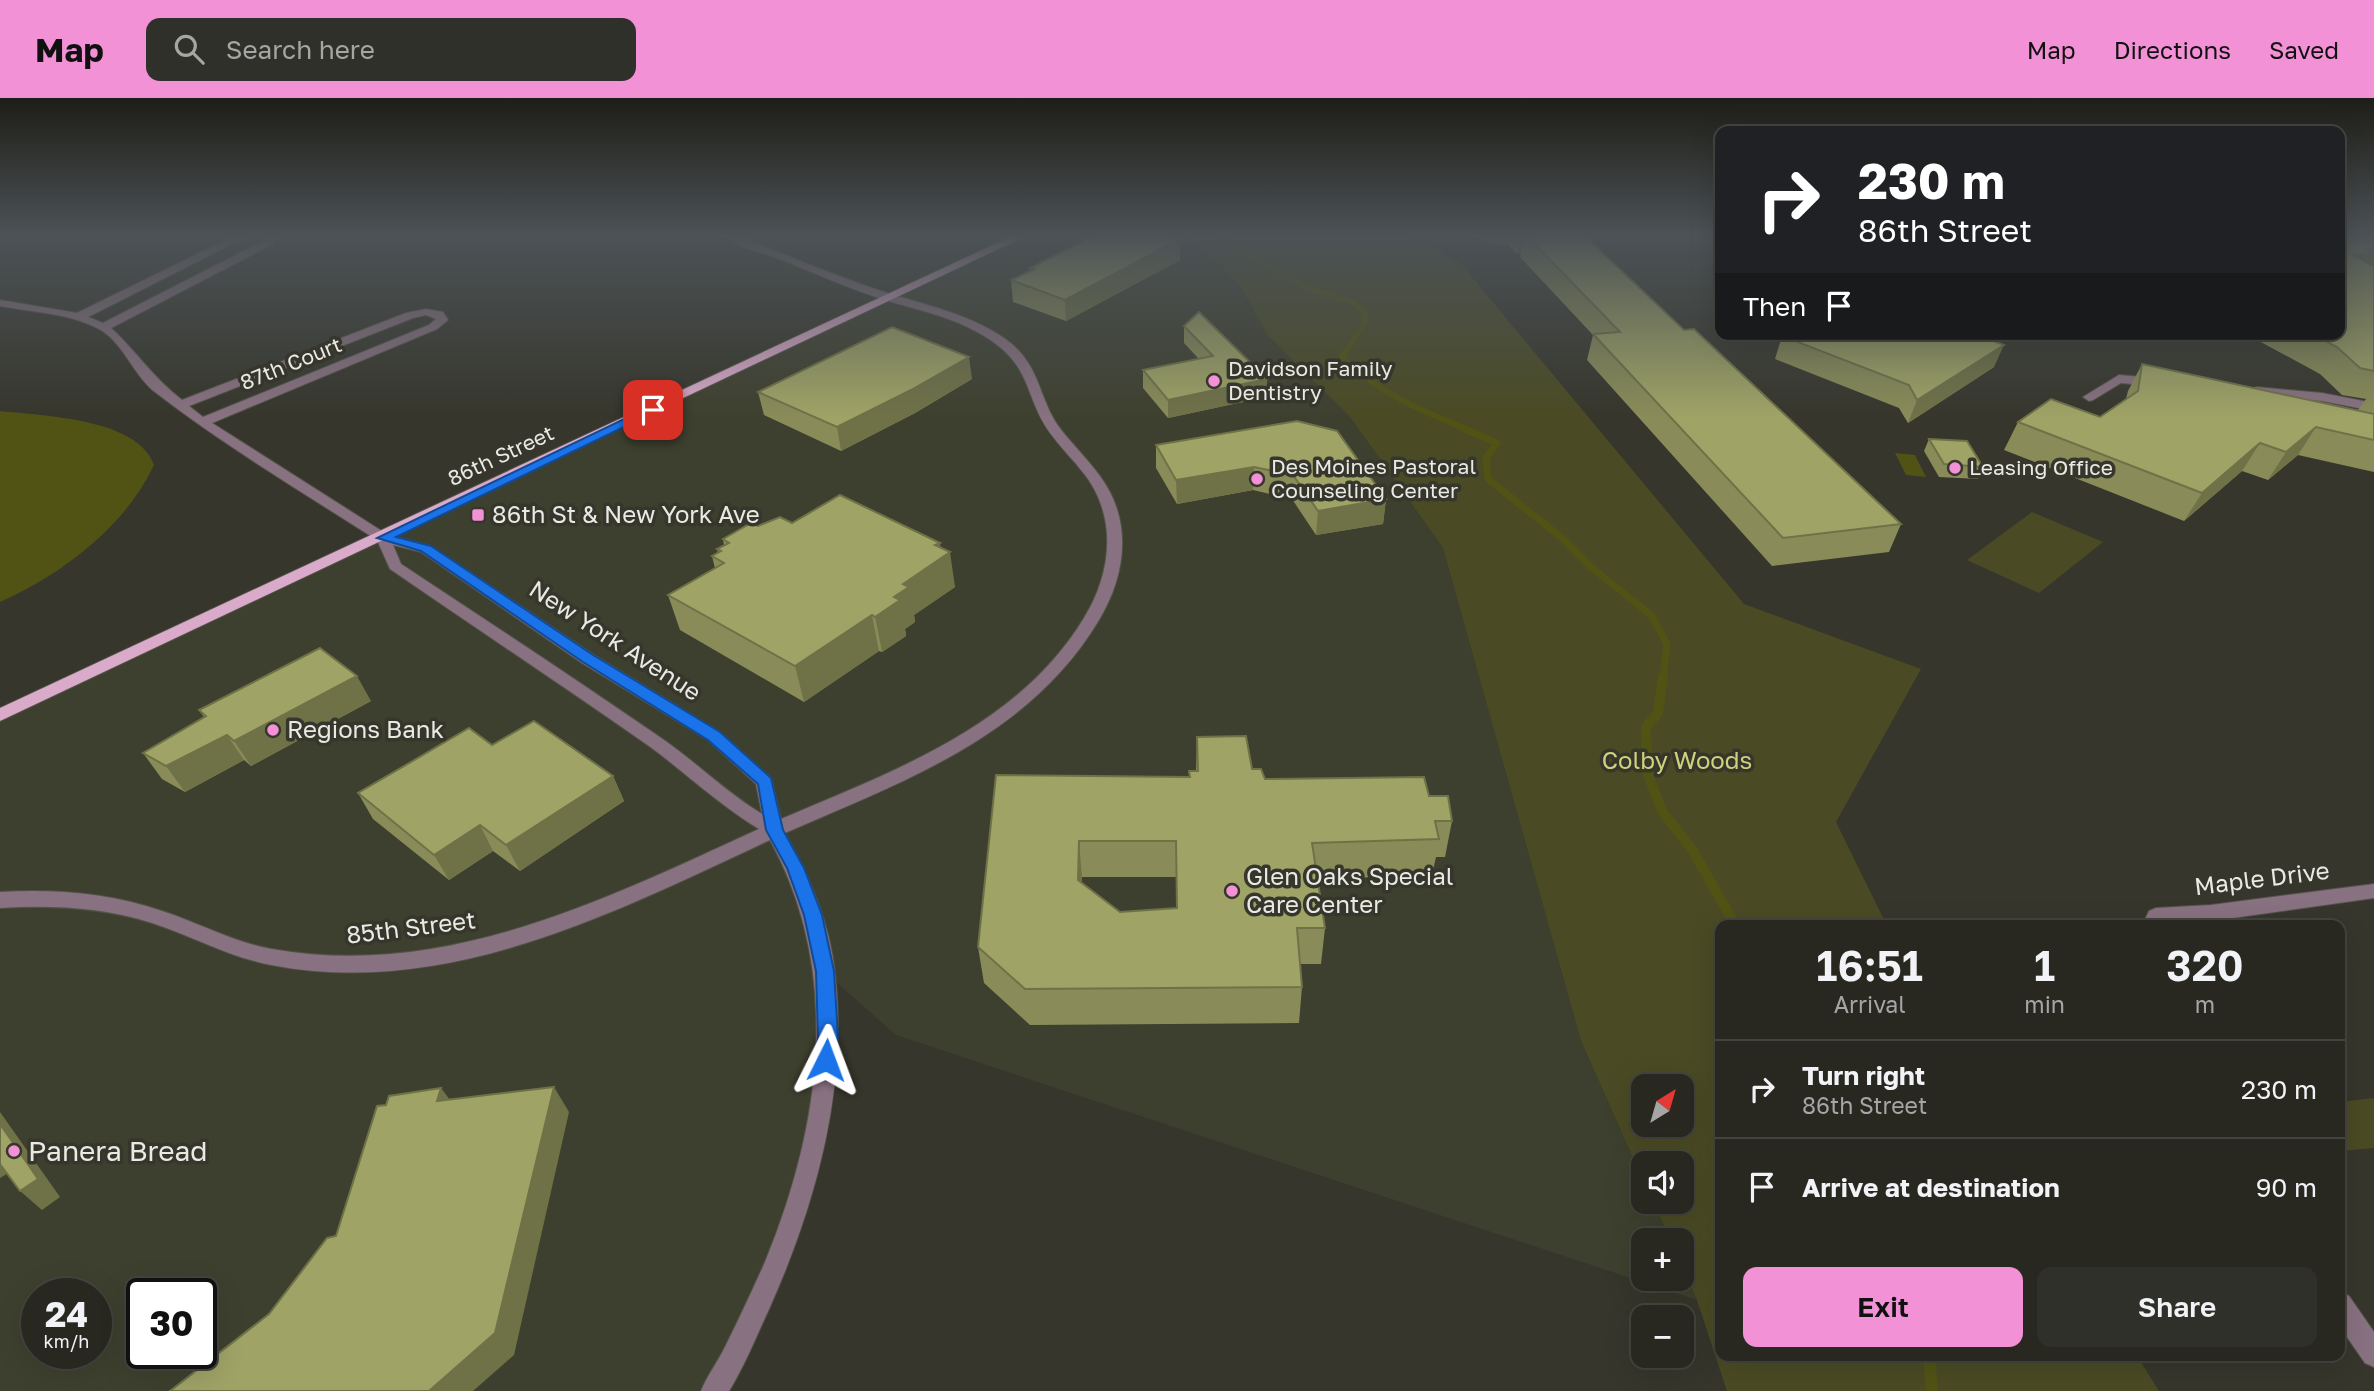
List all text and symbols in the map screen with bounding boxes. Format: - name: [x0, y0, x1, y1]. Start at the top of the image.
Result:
- search box: [146, 18, 636, 81]
- text: Map: [35, 30, 104, 69]
- icon: search: [170, 30, 208, 68]
- text: Search here: [226, 34, 375, 65]
- text: Map: [2027, 35, 2076, 64]
- text: Directions: [2114, 35, 2231, 64]
- text: Saved: [2269, 35, 2339, 64]
- text: 230 m: [1858, 151, 2005, 210]
- icon: right: [1743, 154, 1834, 245]
- text: 86th Street: [1858, 211, 2032, 249]
- icon: arrive: [1820, 287, 1858, 325]
- text: Then: [1743, 291, 1806, 322]
- street label: 87th Court: [236, 331, 345, 395]
- place label: Davidson Family Dentistry: [1228, 355, 1393, 405]
- marker: Davidson Family Dentistry: [1206, 373, 1222, 389]
- pin: [623, 380, 683, 440]
- icon: arrive: [634, 391, 672, 429]
- street label: 86th Street: [443, 419, 558, 491]
- place label: Des Moines Pastoral Counseling Center: [1271, 453, 1476, 503]
- place label: Leasing Office: [1969, 454, 2113, 480]
- marker: Leasing Office: [1947, 460, 1963, 476]
- marker: Des Moines Pastoral Counseling Center: [1249, 471, 1265, 487]
- place label: 86th St & New York Ave: [492, 499, 760, 528]
- marker: 86th St & New York Ave: [470, 507, 486, 523]
- street label: New York Avenue: [525, 573, 707, 706]
- place label: Regions Bank: [287, 714, 444, 743]
- marker: Regions Bank: [265, 722, 281, 738]
- park label: Colby Woods: [1602, 745, 1752, 774]
- street label: Maple Drive: [2193, 855, 2331, 900]
- place label: Glen Oaks Special Care Center: [1246, 861, 1453, 918]
- marker: Glen Oaks Special Care Center: [1224, 883, 1240, 899]
- street label: 85th Street: [345, 904, 477, 949]
- text: 16:51: [1816, 940, 1923, 990]
- text: 1: [2034, 940, 2055, 990]
- text: 320: [2166, 940, 2244, 990]
- text: Arrival: [1834, 990, 1906, 1018]
- text: min: [2024, 990, 2065, 1018]
- text: m: [2195, 990, 2215, 1018]
- position arrow: [789, 1023, 863, 1097]
- text: Turn right: [1802, 1060, 1925, 1091]
- icon: right: [1743, 1070, 1781, 1108]
- north arrow: [1631, 1074, 1694, 1138]
- map controls: [1631, 1074, 1694, 1368]
- text: 230 m: [2241, 1074, 2317, 1105]
- text: 86th Street: [1802, 1091, 1927, 1119]
- place label: Panera Bread: [28, 1134, 207, 1167]
- marker: Panera Bread: [6, 1143, 22, 1159]
- button: sound: [1631, 1151, 1694, 1214]
- icon: arrive: [1743, 1168, 1781, 1206]
- text: Arrive at destination: [1802, 1172, 2060, 1203]
- text: 90 m: [2256, 1172, 2317, 1203]
- button: +: [1631, 1228, 1694, 1291]
- button: Exit: [1743, 1267, 2023, 1347]
- button: Share: [2037, 1267, 2317, 1347]
- speed limit sign: 30: [126, 1278, 217, 1369]
- text: 24: [45, 1293, 88, 1335]
- button: −: [1631, 1305, 1694, 1368]
- text: km/h: [44, 1330, 89, 1352]

